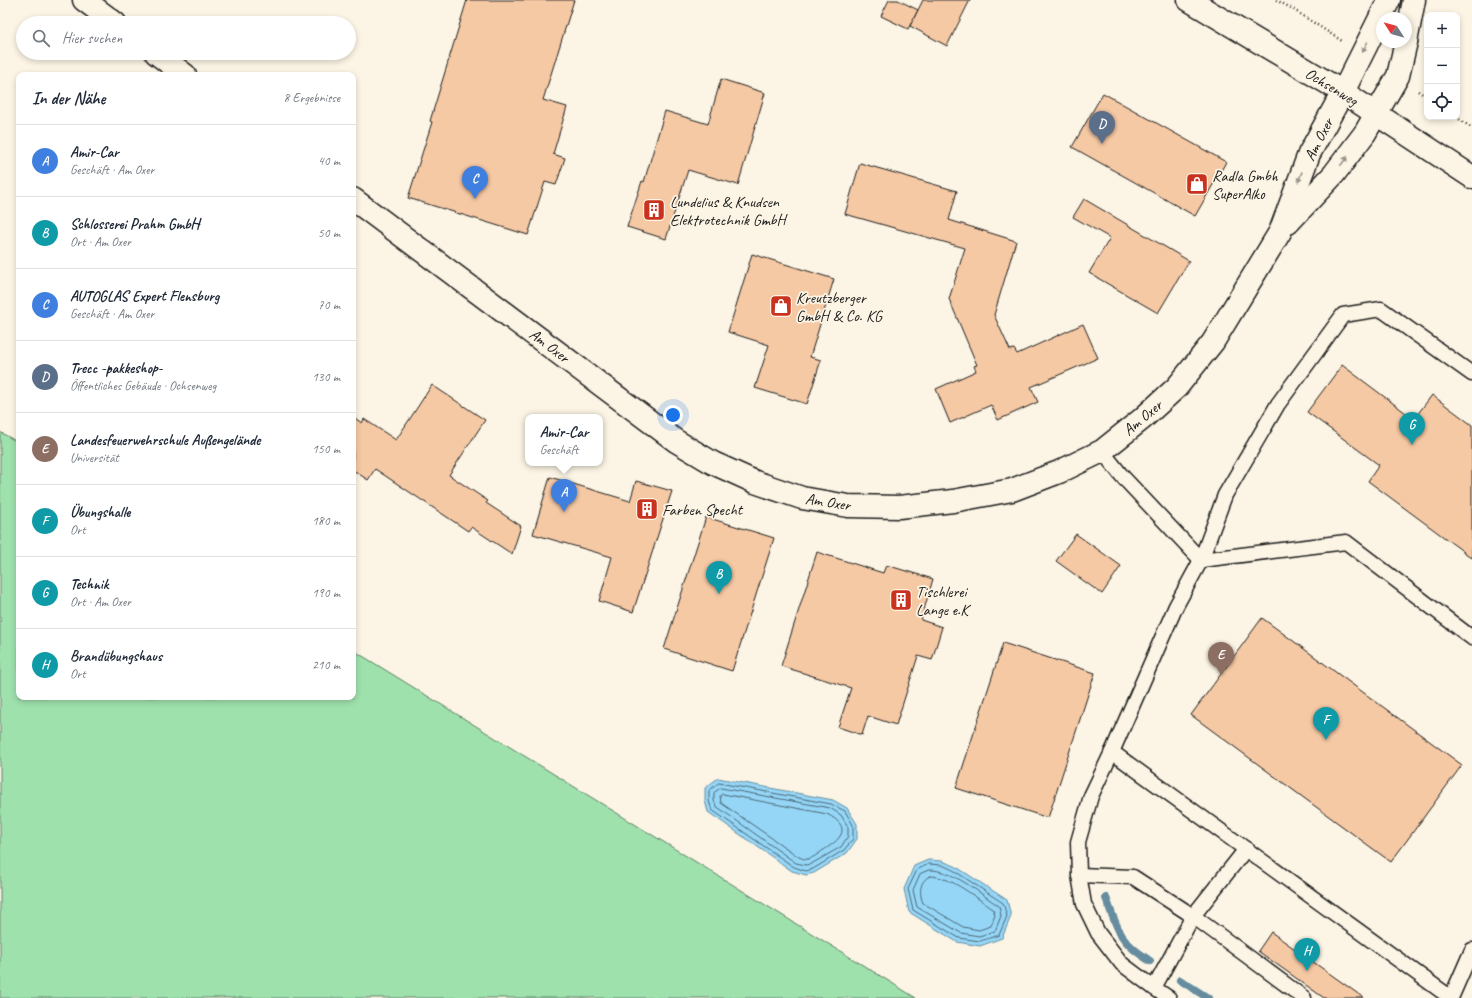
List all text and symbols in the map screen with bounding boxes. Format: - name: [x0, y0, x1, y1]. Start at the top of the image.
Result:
- north arrow: [1376, 12, 1412, 48]
- map controls: [1424, 12, 1460, 120]
- button: +: [1424, 12, 1460, 48]
- search box: [16, 16, 356, 60]
- icon: search: [30, 27, 52, 49]
- text: Hier suchen: [62, 29, 122, 48]
- one-way arrow: [1362, 42, 1368, 53]
- button: −: [1424, 48, 1460, 84]
- street label: Ochsenweg: [1302, 63, 1363, 111]
- button: locate: [1424, 84, 1460, 120]
- text: In der Nähe: [32, 88, 105, 109]
- text: 8 Ergebnisse: [284, 90, 340, 106]
- pin: D: [1089, 111, 1115, 144]
- street label: Am Oxer: [1300, 114, 1339, 164]
- text: Amir-Car: [70, 143, 119, 162]
- text: A: [42, 153, 48, 169]
- text: 40 m: [318, 153, 340, 169]
- one-way arrow: [1339, 156, 1347, 166]
- text: Geschäft · Am Oxer: [70, 162, 154, 178]
- pin: C: [462, 166, 488, 199]
- place label: Radla Gmbh SuperAlko: [1212, 166, 1279, 204]
- shop icon: Radla Gmbh SuperAlko: [1184, 171, 1210, 197]
- one-way arrow: [1297, 171, 1303, 183]
- place label: Lundelius & Knudsen Elektrotechnik GmbH: [670, 192, 789, 230]
- building icon: Lundelius & Knudsen Elektrotechnik GmbH: [641, 197, 667, 223]
- text: Schlosserei Prahm GmbH: [70, 215, 199, 234]
- text: B: [42, 225, 48, 241]
- text: 50 m: [318, 225, 340, 241]
- text: Ort · Am Oxer: [70, 234, 131, 250]
- text: AUTOGLAS Expert Flensburg: [70, 287, 219, 306]
- place label: Kreutzberger GmbH & Co. KG: [796, 288, 884, 326]
- shop icon: Kreutzberger GmbH & Co. KG: [768, 293, 794, 319]
- text: C: [42, 297, 48, 313]
- text: 70 m: [318, 297, 340, 313]
- text: Geschäft · Am Oxer: [70, 306, 154, 322]
- street label: Am Oxer: [525, 324, 574, 368]
- text: Trecc -pakkeshop-: [70, 359, 163, 378]
- text: D: [41, 369, 49, 385]
- text: 130 m: [312, 369, 340, 385]
- text: Öffentliches Gebäude · Ochsenweg: [70, 378, 216, 394]
- street label: Am Oxer: [1119, 395, 1167, 440]
- your location: [663, 405, 683, 425]
- pin: G: [1399, 412, 1425, 445]
- popup: [525, 414, 603, 466]
- text: Amir-Car: [540, 423, 588, 442]
- text: Landesfeuerwehrschule Außengelände: [70, 431, 260, 450]
- text: E: [42, 441, 48, 457]
- text: 150 m: [312, 441, 340, 457]
- text: Geschäft: [540, 442, 578, 458]
- text: Universität: [70, 450, 119, 466]
- pin: A: [551, 479, 577, 512]
- street label: Am Oxer: [804, 489, 853, 516]
- building icon: Farben Specht: [634, 496, 660, 522]
- place label: Farben Specht: [662, 500, 744, 520]
- text: Übungshalle: [70, 503, 130, 522]
- text: F: [42, 513, 48, 529]
- text: 180 m: [312, 513, 340, 529]
- text: Ort: [70, 522, 85, 538]
- pin: B: [706, 561, 732, 594]
- text: Technik: [70, 575, 108, 594]
- place label: Tischlerei Lange e.K: [916, 582, 971, 620]
- text: G: [42, 585, 48, 601]
- text: 190 m: [312, 585, 340, 601]
- building icon: Tischlerei Lange e.K: [888, 587, 914, 613]
- text: Ort · Am Oxer: [70, 594, 131, 610]
- pin: E: [1208, 642, 1234, 675]
- text: Brandübungshaus: [70, 647, 162, 666]
- text: H: [41, 657, 49, 673]
- text: 210 m: [312, 657, 340, 673]
- text: Ort: [70, 666, 85, 682]
- pin: F: [1313, 707, 1339, 740]
- pin: H: [1294, 938, 1320, 971]

